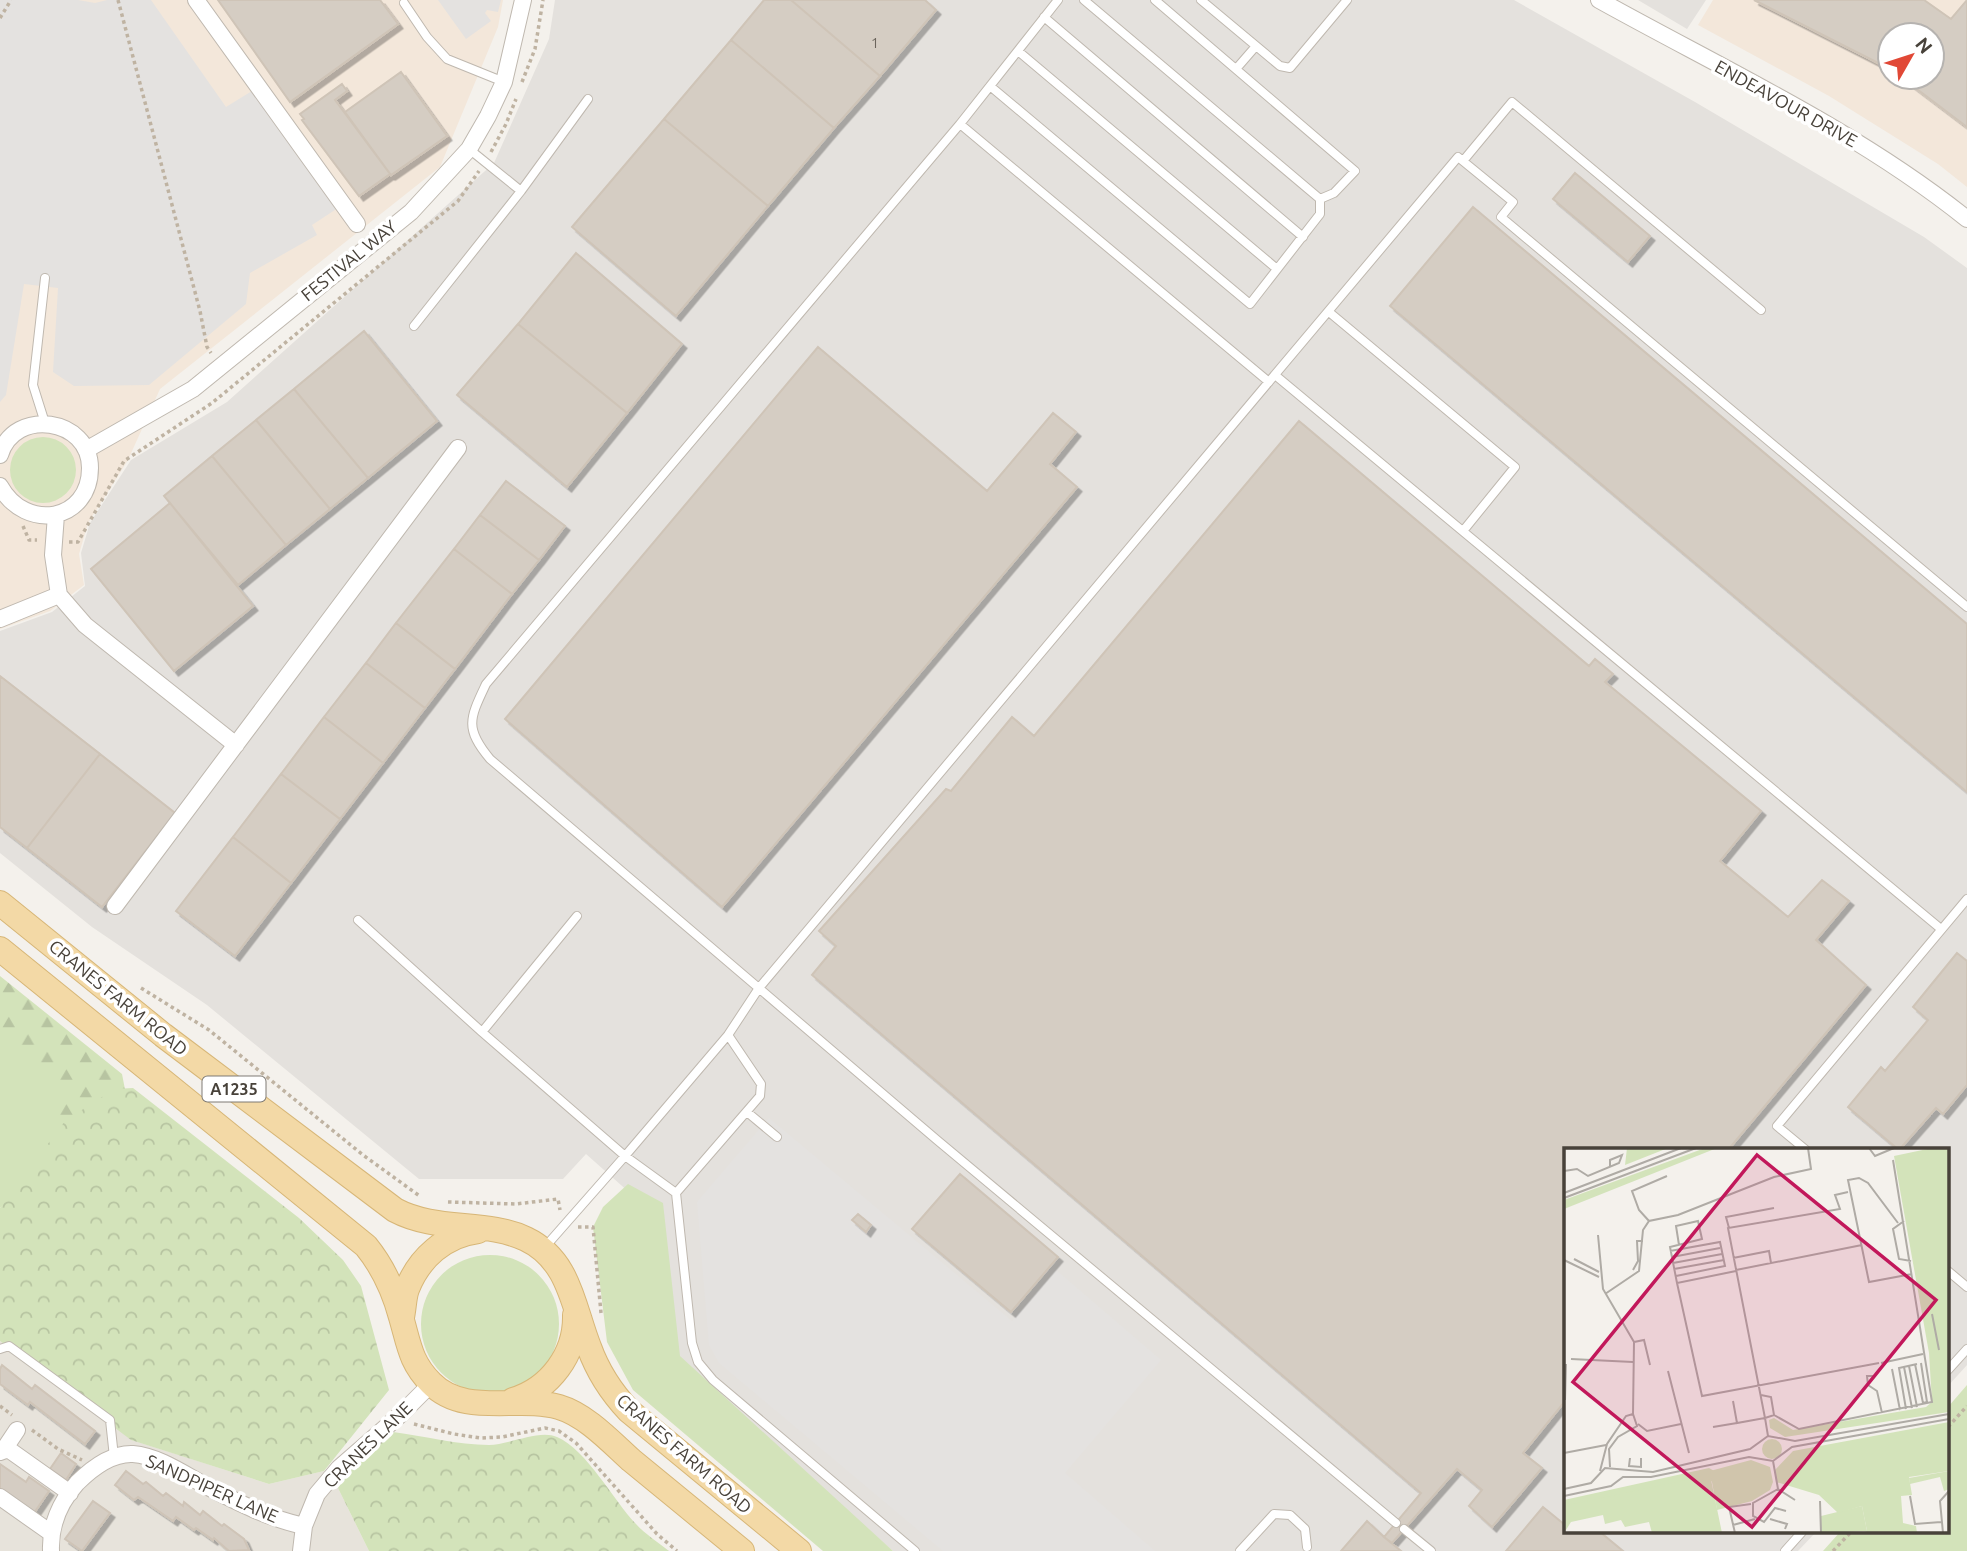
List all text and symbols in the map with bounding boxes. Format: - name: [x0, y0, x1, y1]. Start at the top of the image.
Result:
- north arrow: [1876, 21, 1946, 91]
- text: N: [1911, 33, 1937, 58]
- house number: 1: [871, 35, 879, 51]
- street label: ENDEAVOUR DRIVE: [1712, 56, 1861, 151]
- street label: FESTIVAL WAY: [297, 215, 400, 305]
- street label: CRANES FARM ROAD: [46, 935, 192, 1059]
- road number: A1235: [202, 1077, 266, 1102]
- inset map: [1564, 1148, 1950, 1534]
- street label: CRANES FARM ROAD: [613, 1389, 756, 1517]
- street label: CRANES LANE: [319, 1397, 416, 1492]
- street label: SANDPIPER LANE: [143, 1450, 282, 1526]

